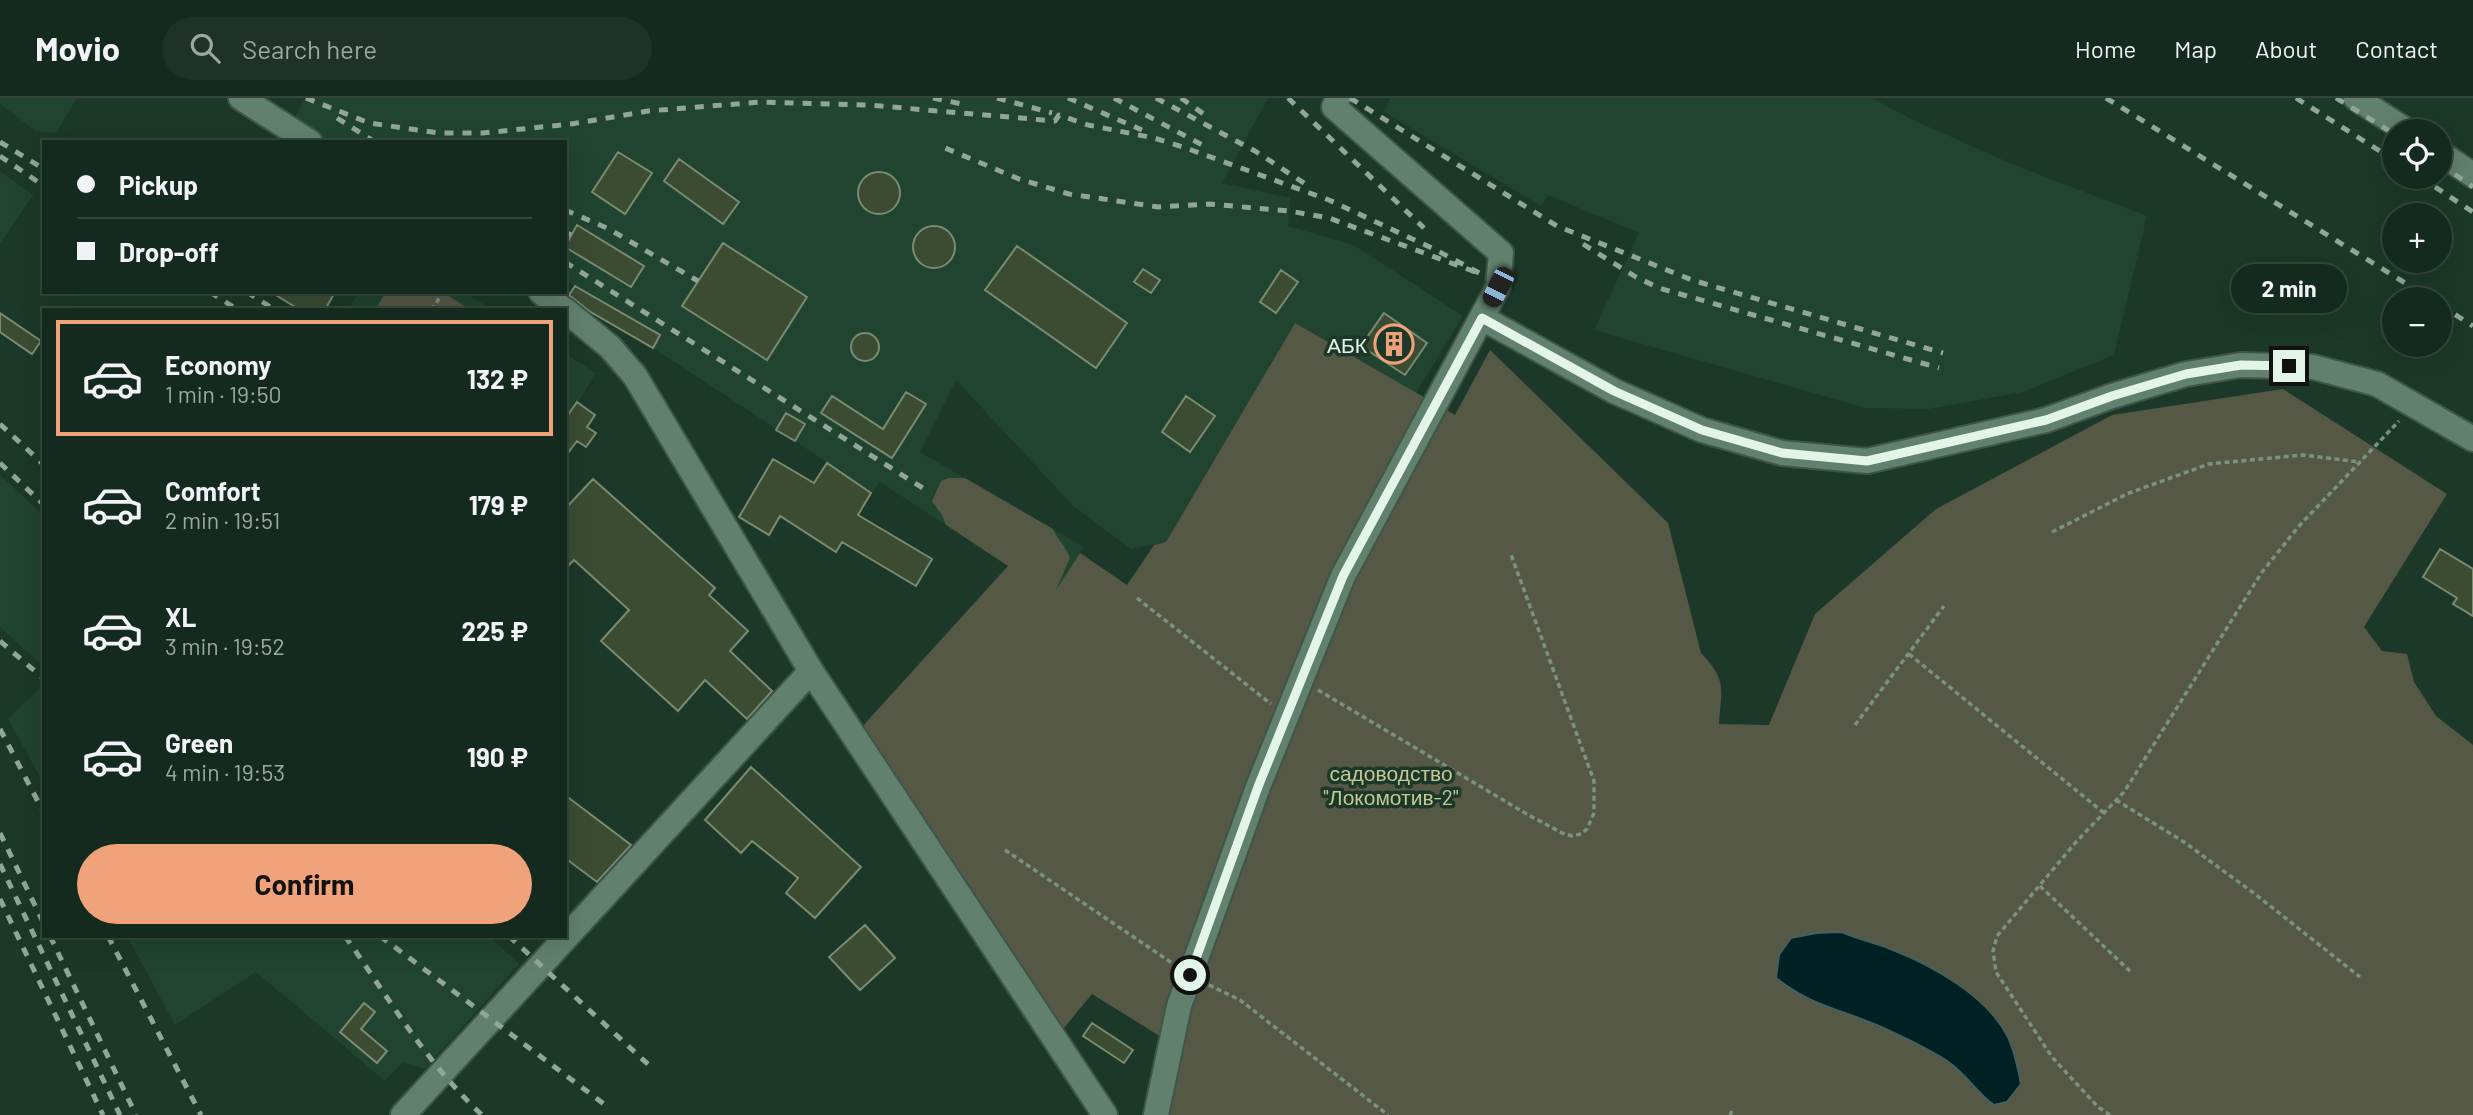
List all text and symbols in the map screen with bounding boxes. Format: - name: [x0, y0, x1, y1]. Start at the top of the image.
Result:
- search box: [162, 17, 652, 80]
- text: Movio: [35, 28, 120, 68]
- icon: search: [186, 29, 224, 67]
- text: Search here: [242, 33, 377, 64]
- text: Home: [2075, 34, 2136, 63]
- text: Map: [2174, 34, 2217, 63]
- text: About: [2255, 34, 2317, 63]
- text: Contact: [2355, 34, 2438, 63]
- map controls: [2382, 119, 2452, 357]
- button: locate: [2382, 119, 2452, 189]
- text: Pickup: [119, 169, 198, 200]
- button: +: [2382, 203, 2452, 273]
- text: Drop-off: [119, 236, 219, 267]
- car: [1480, 264, 1517, 310]
- callout: 2 min: [2231, 264, 2347, 314]
- text: 2 min: [2261, 274, 2317, 302]
- button: −: [2382, 287, 2452, 357]
- building icon: АБК: [1373, 323, 1415, 365]
- place label: АБК: [1327, 332, 1368, 357]
- icon: car: [81, 347, 144, 410]
- text: Economy: [165, 349, 271, 380]
- route end: [2273, 350, 2305, 382]
- text: 132 ₽: [467, 363, 528, 394]
- text: 1 min · 19:50: [165, 380, 282, 408]
- icon: car: [81, 473, 144, 536]
- text: Comfort: [165, 475, 261, 506]
- text: 179 ₽: [469, 489, 528, 520]
- text: 2 min · 19:51: [165, 506, 280, 534]
- icon: car: [81, 599, 144, 662]
- text: XL: [165, 601, 196, 632]
- text: 225 ₽: [461, 615, 528, 646]
- text: 3 min · 19:52: [165, 632, 285, 660]
- icon: car: [81, 725, 144, 788]
- text: Green: [165, 727, 233, 758]
- text: 190 ₽: [467, 741, 528, 772]
- text: 4 min · 19:53: [165, 758, 285, 786]
- park label: садоводство "Локомотив-2": [1323, 760, 1459, 809]
- button: Confirm: [77, 844, 532, 924]
- route start: [1174, 959, 1206, 991]

